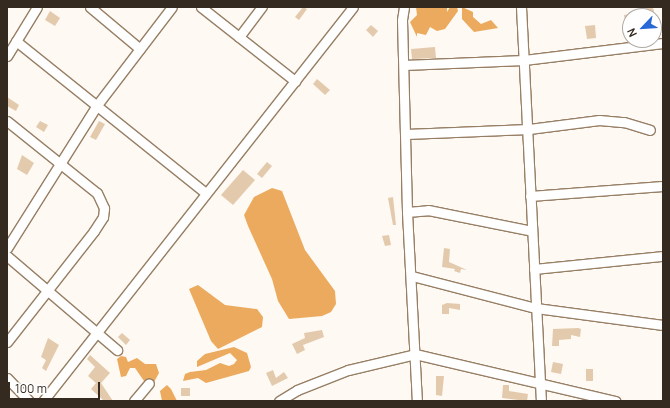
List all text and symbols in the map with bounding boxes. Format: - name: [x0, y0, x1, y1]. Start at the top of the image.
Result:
- north arrow: [622, 8, 662, 48]
- text: N: [623, 26, 640, 40]
- scale bar: [10, 374, 102, 400]
- text: 100 m: [15, 380, 47, 397]

